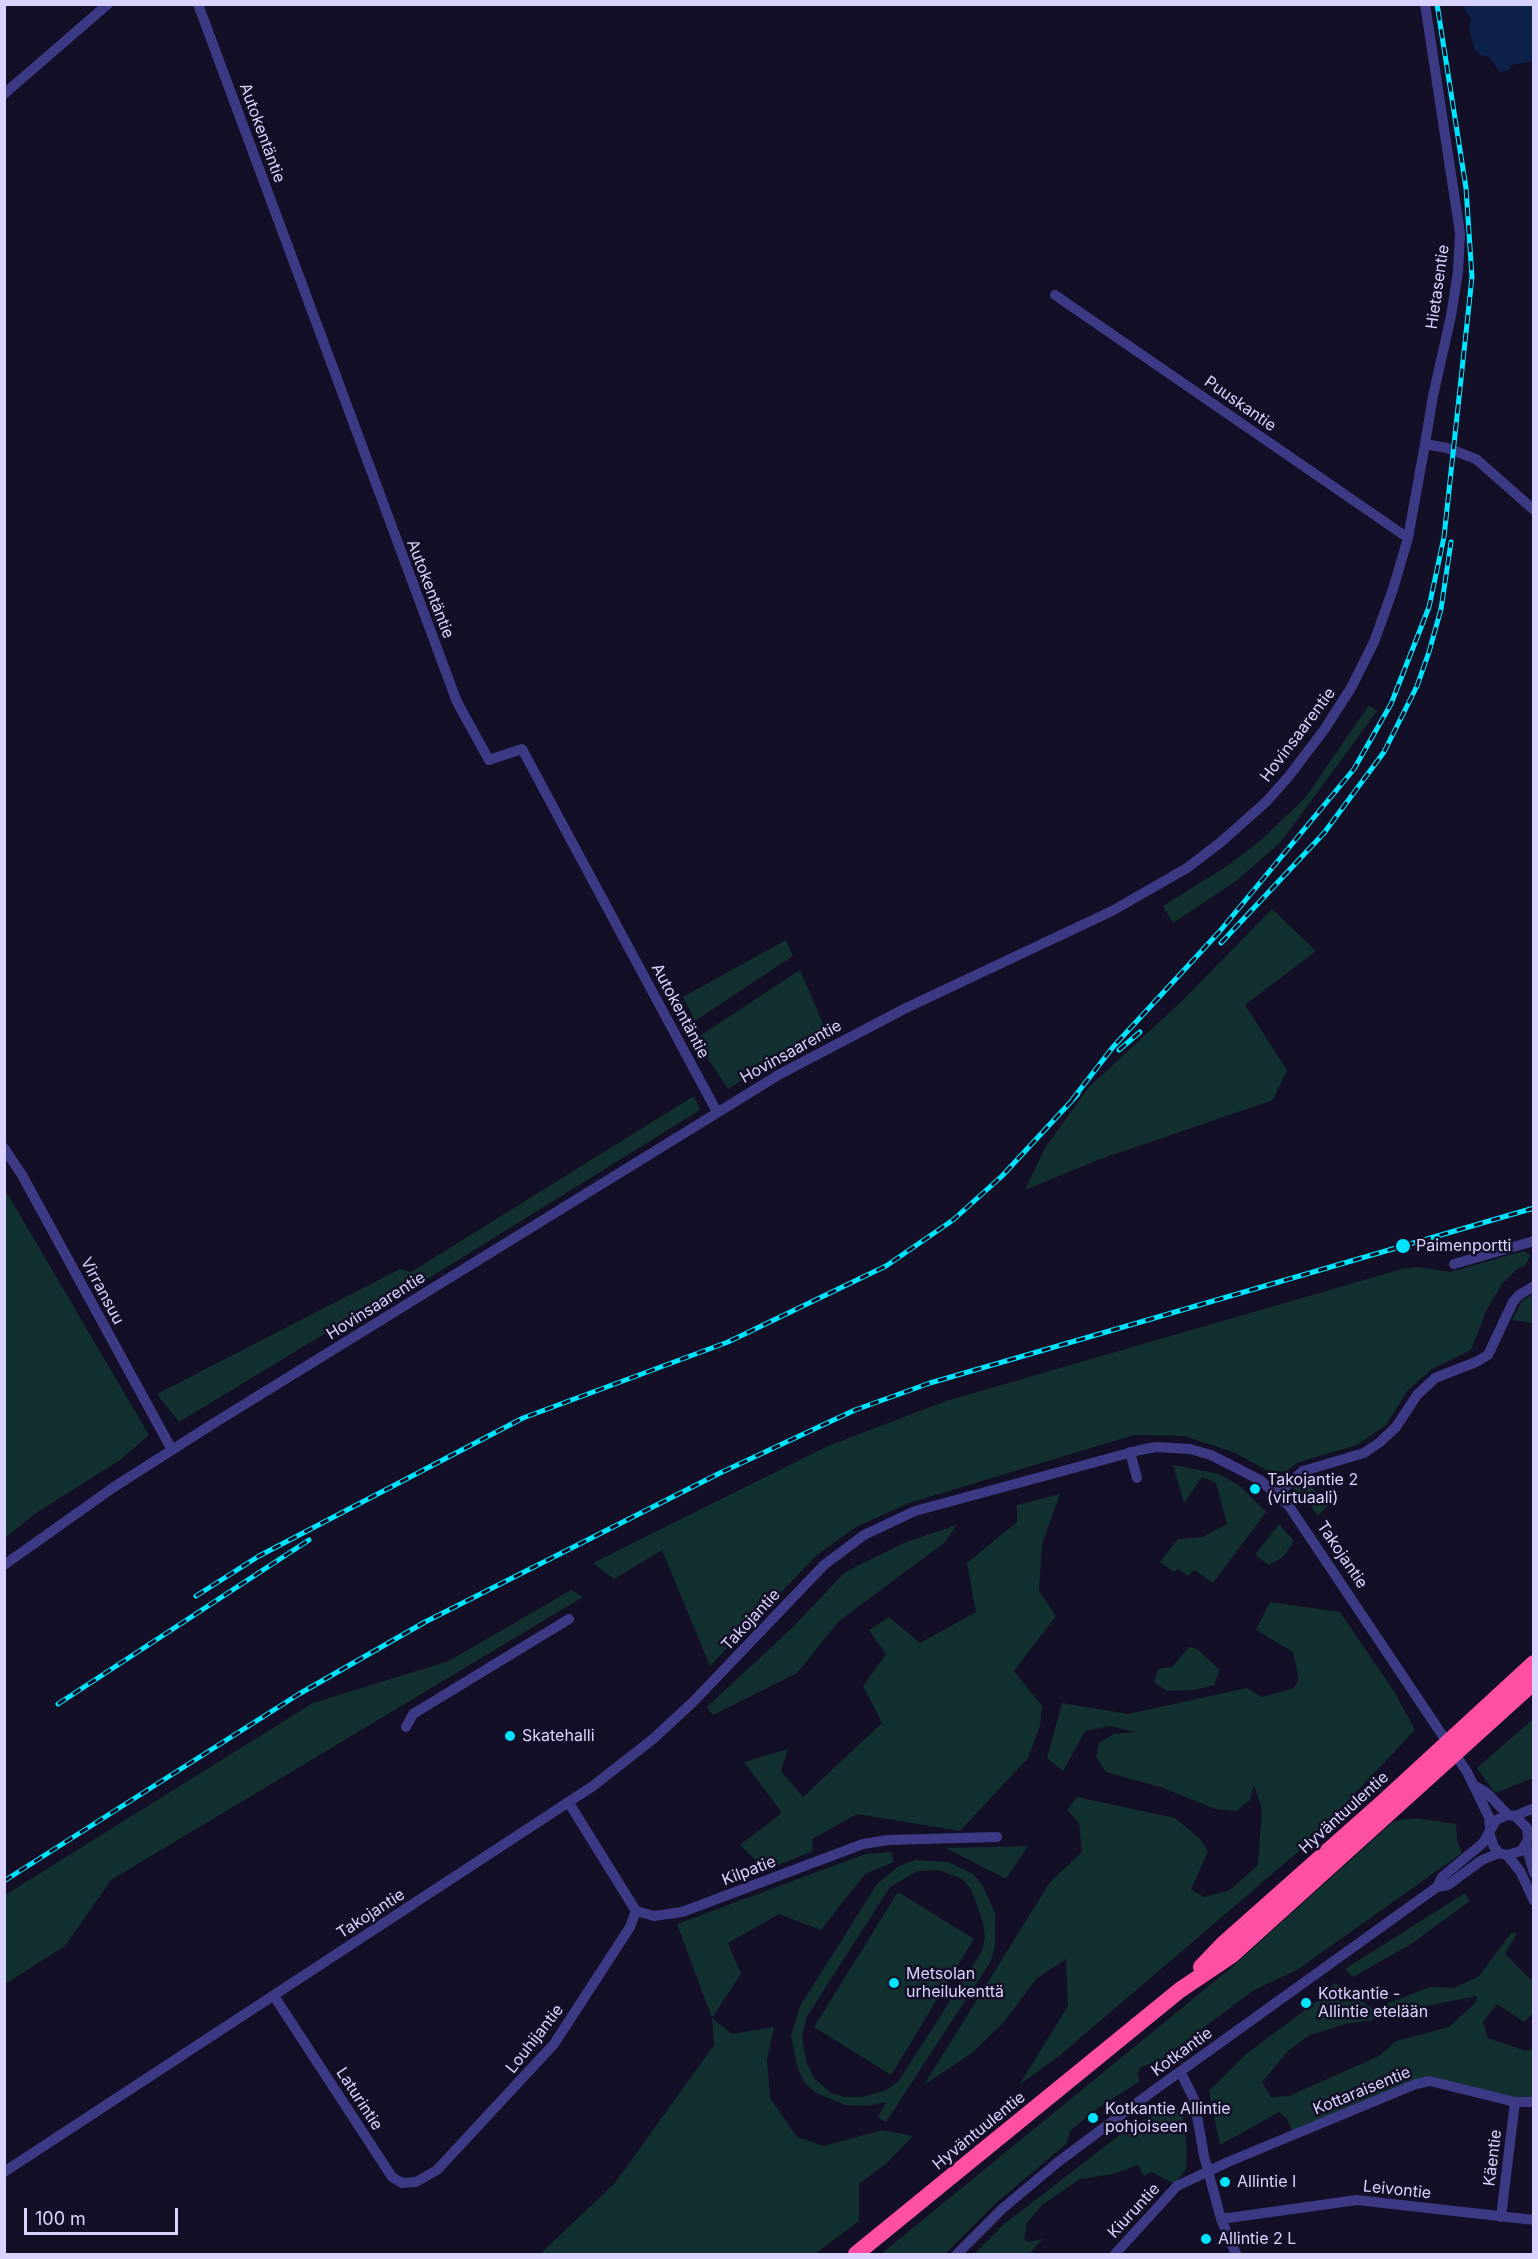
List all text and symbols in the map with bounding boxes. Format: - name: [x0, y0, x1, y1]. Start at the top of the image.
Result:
- street label: Autokentäntie: [235, 81, 289, 185]
- street label: Hietasentie: [1423, 244, 1453, 330]
- street label: Puuskantie: [1200, 372, 1280, 436]
- street label: Autokentäntie: [402, 537, 458, 641]
- street label: Hovinsaarentie: [1256, 684, 1340, 786]
- street label: Autokentäntie: [647, 960, 713, 1062]
- street label: Hovinsaarentie: [737, 1016, 845, 1088]
- place label: Paimenportti: [1416, 1236, 1511, 1256]
- marker: Paimenportti: [1394, 1237, 1412, 1255]
- street label: Virransuu: [76, 1254, 128, 1328]
- street label: Hovinsaarentie: [323, 1268, 429, 1344]
- place label: Takojantie 2 (virtuaali): [1267, 1470, 1358, 1508]
- marker: Takojantie 2 (virtuaali): [1248, 1482, 1262, 1496]
- street label: Takojantie: [1313, 1518, 1371, 1592]
- street label: Takojantie: [718, 1585, 784, 1655]
- place label: Skatehalli: [522, 1726, 595, 1746]
- marker: Skatehalli: [503, 1729, 517, 1743]
- street label: Hyväntuulentie: [1295, 1768, 1393, 1858]
- street label: Kilpatie: [719, 1852, 779, 1890]
- street label: Takojantie: [334, 1885, 408, 1943]
- place label: Metsolan urheilukenttä: [906, 1964, 1004, 2002]
- marker: Metsolan urheilukenttä: [887, 1976, 901, 1990]
- place label: Kotkantie - Allintie etelään: [1318, 1984, 1428, 2022]
- marker: Kotkantie - Allintie etelään: [1299, 1996, 1313, 2010]
- street label: Louhijantie: [502, 2001, 568, 2077]
- street label: Kotkantie: [1148, 2023, 1216, 2081]
- street label: Kottaraisentie: [1310, 2063, 1414, 2119]
- street label: Laturintie: [332, 2064, 386, 2134]
- street label: Hyväntuulentie: [929, 2088, 1029, 2174]
- place label: Kotkantie Allintie pohjoiseen: [1105, 2099, 1231, 2137]
- marker: Kotkantie Allintie pohjoiseen: [1086, 2111, 1100, 2125]
- street label: Käentie: [1480, 2129, 1506, 2187]
- place label: Allintie I: [1237, 2172, 1296, 2192]
- marker: Allintie I: [1218, 2175, 1232, 2189]
- street label: Leivontie: [1362, 2177, 1432, 2203]
- street label: Kiuruntie: [1104, 2180, 1164, 2242]
- scale bar: [27, 2196, 182, 2234]
- text: 100 m: [35, 2208, 86, 2229]
- place label: Allintie 2 L: [1218, 2229, 1296, 2249]
- marker: Allintie 2 L: [1199, 2232, 1213, 2246]

